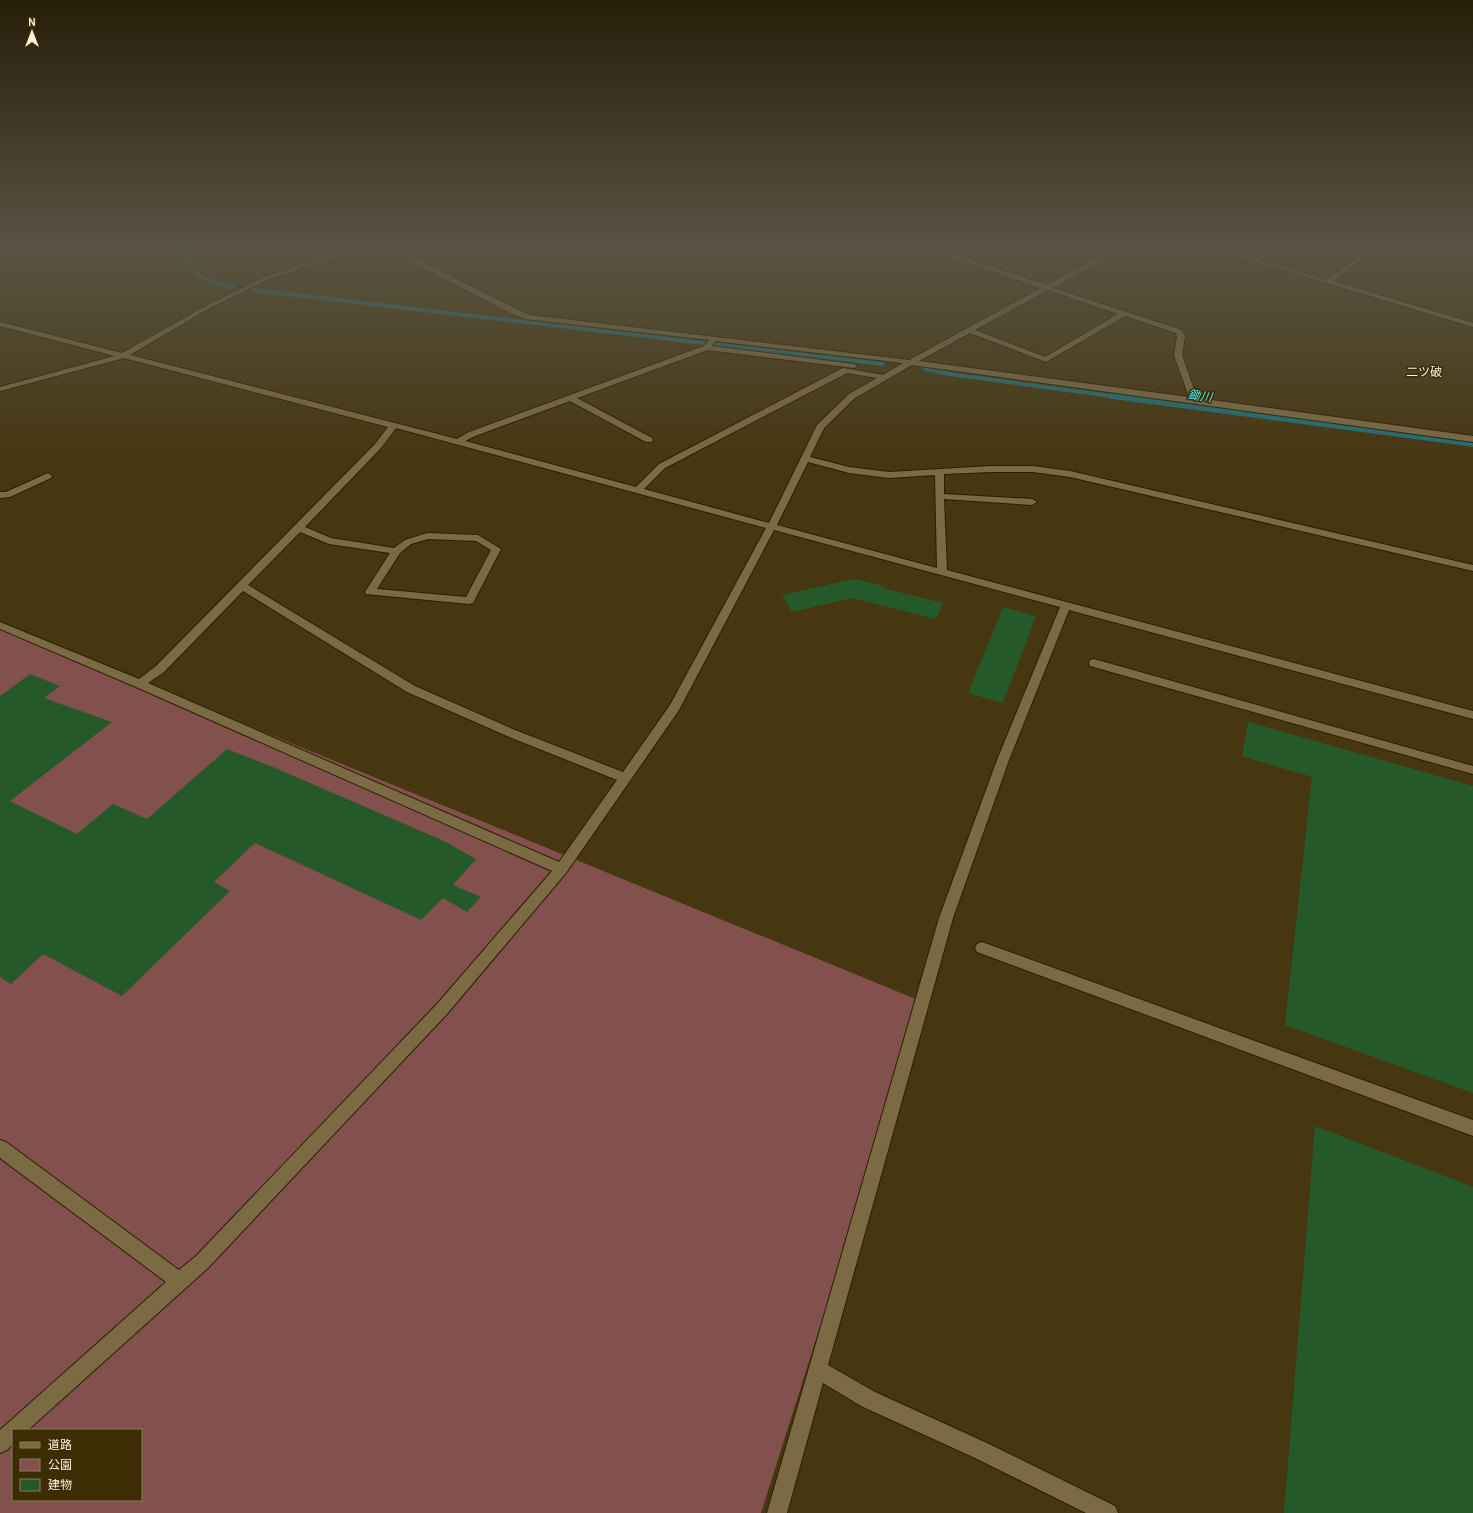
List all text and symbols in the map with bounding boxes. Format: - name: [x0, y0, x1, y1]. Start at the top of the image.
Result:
- north arrow: [12, 12, 52, 52]
- text: N: [28, 16, 36, 29]
- district label: 二ツ破: [1406, 365, 1442, 379]
- water label: 鋤川: [1187, 387, 1215, 405]
- legend: [12, 1429, 142, 1501]
- text: 道路: [48, 1438, 72, 1452]
- text: 公園: [48, 1458, 72, 1472]
- text: 建物: [48, 1478, 72, 1492]

